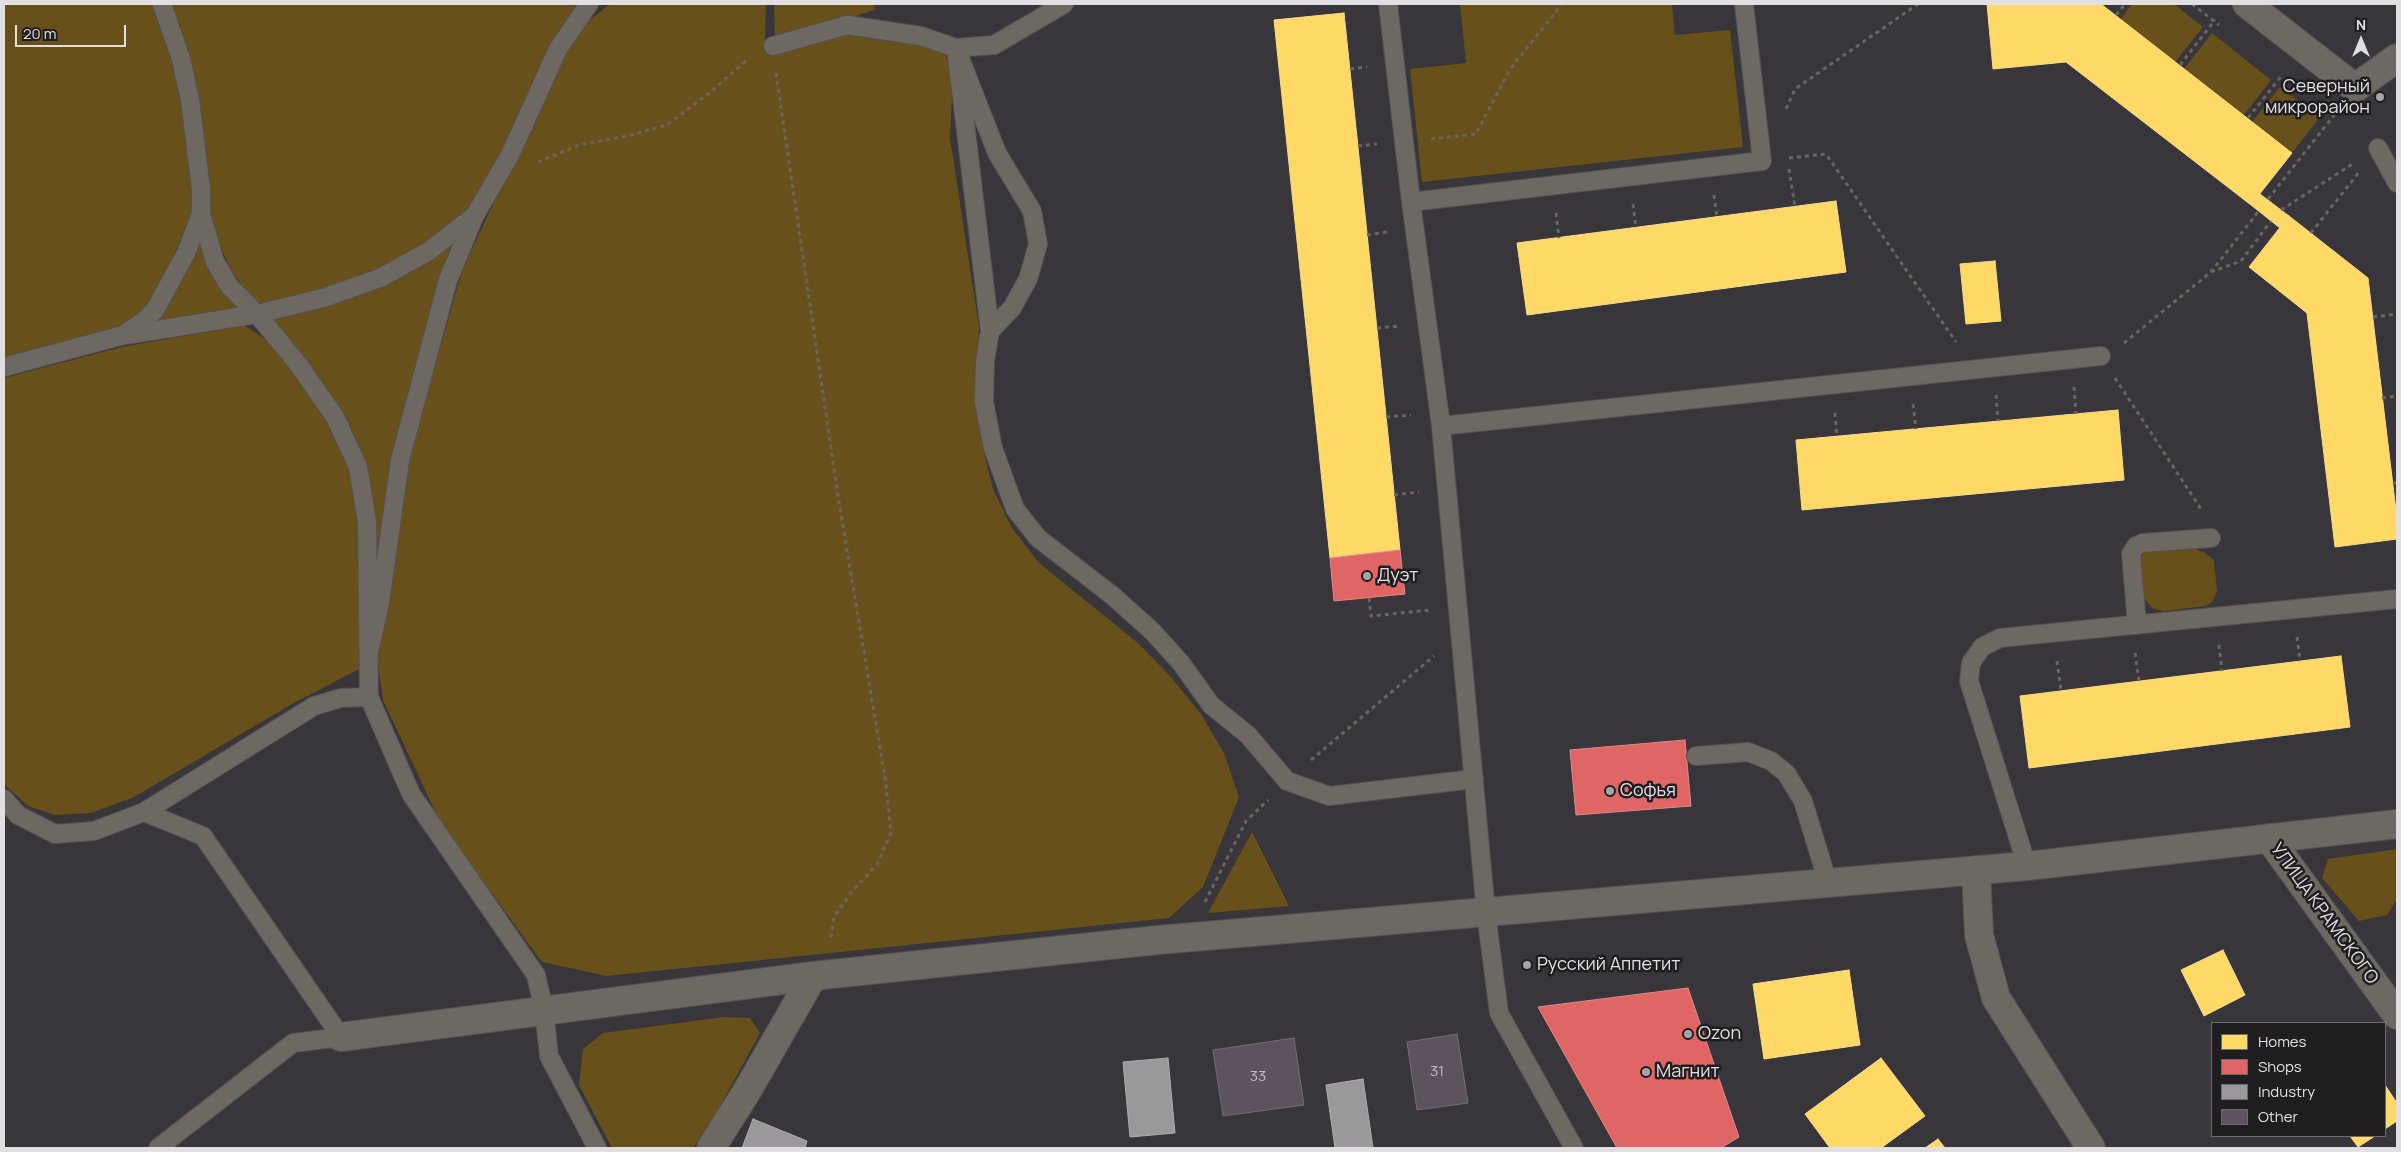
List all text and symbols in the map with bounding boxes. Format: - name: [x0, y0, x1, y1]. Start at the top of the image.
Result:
- scale bar: [18, 15, 129, 47]
- north arrow: [2336, 15, 2386, 65]
- text: N: [2356, 15, 2366, 34]
- text: 20 m: [23, 23, 56, 44]
- place label: Северный микрорайон: [2265, 76, 2370, 118]
- marker: Северный микрорайон: [2374, 91, 2386, 103]
- place label: Дуэт: [1377, 565, 1418, 587]
- marker: Дуэт: [1361, 570, 1373, 582]
- place label: Софья: [1620, 780, 1676, 802]
- marker: Софья: [1604, 785, 1616, 797]
- street label: УЛИЦА КРАМСКОГО: [2266, 839, 2382, 989]
- place label: Русский Аппетит: [1537, 954, 1680, 976]
- marker: Русский Аппетит: [1521, 959, 1533, 971]
- legend: [2211, 1022, 2386, 1137]
- place label: Ozon: [1698, 1023, 1741, 1045]
- marker: Ozon: [1682, 1028, 1694, 1040]
- text: Homes: [2258, 1031, 2306, 1052]
- text: Shops: [2258, 1056, 2302, 1077]
- place label: Магнит: [1656, 1061, 1719, 1083]
- house number: 31: [1430, 1063, 1444, 1081]
- marker: Магнит: [1640, 1066, 1652, 1078]
- house number: 33: [1250, 1068, 1266, 1086]
- text: Industry: [2258, 1081, 2315, 1102]
- text: Other: [2258, 1106, 2298, 1127]

